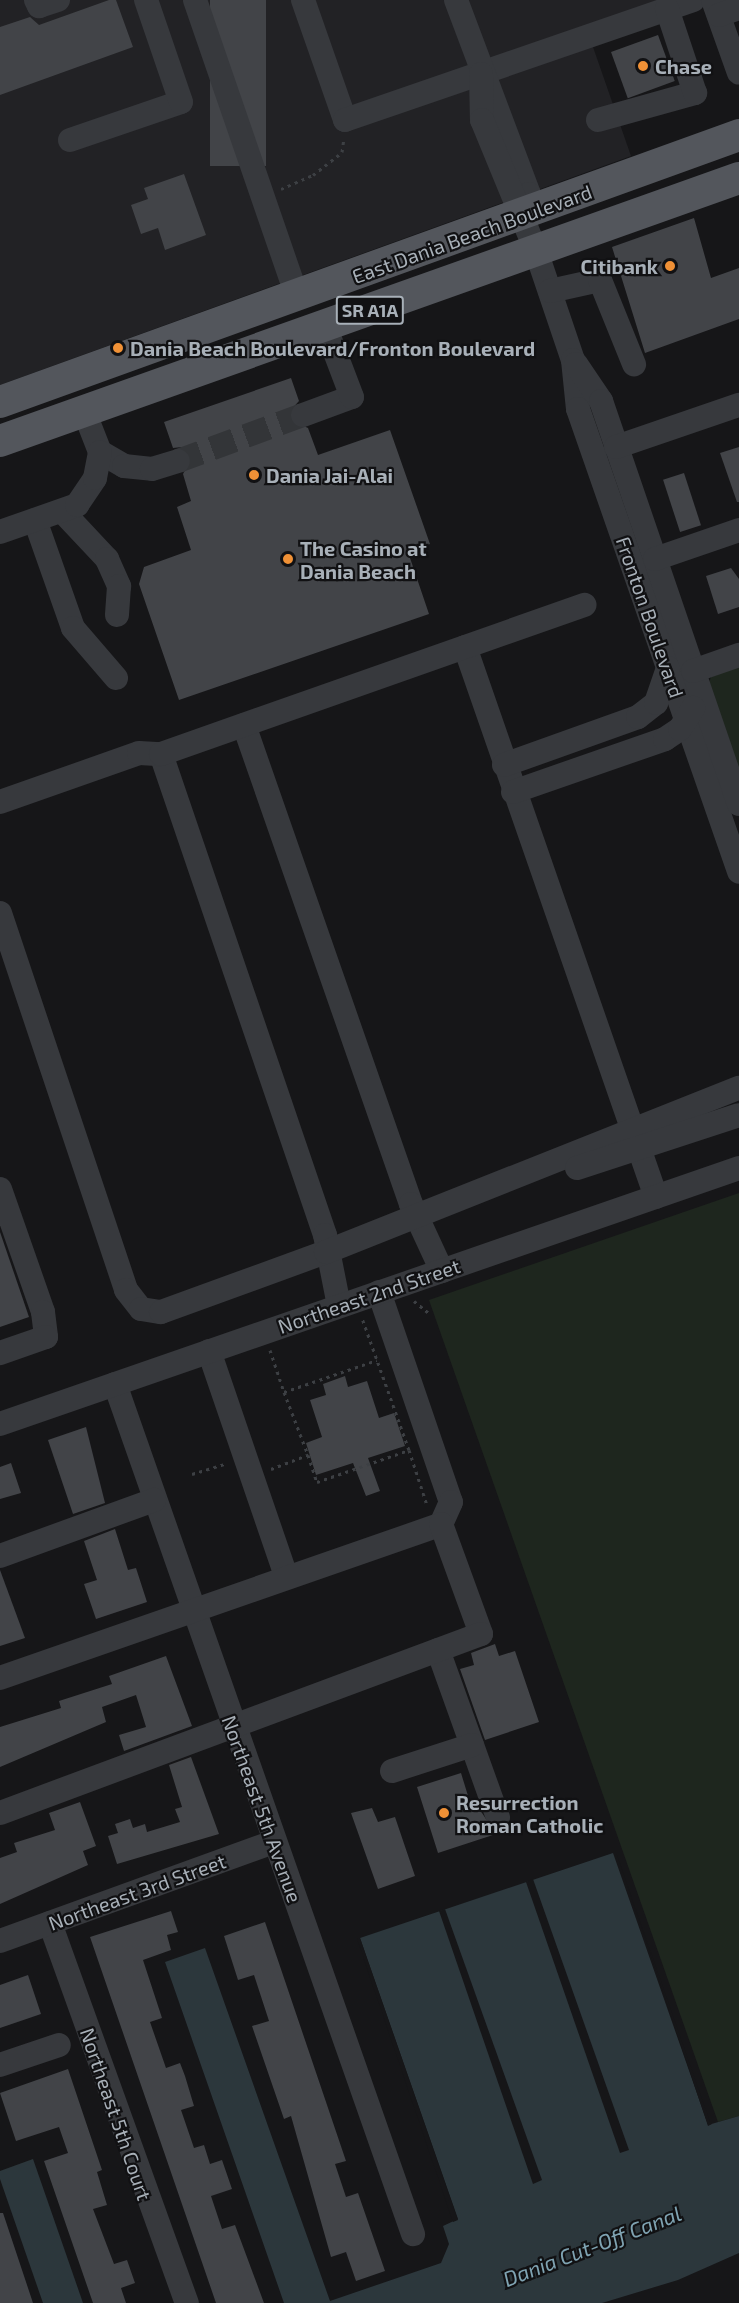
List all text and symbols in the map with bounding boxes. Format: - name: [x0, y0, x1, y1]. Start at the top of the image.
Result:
- place label: Chase: [655, 54, 712, 78]
- marker: Chase: [636, 59, 650, 73]
- street label: East Dania Beach Boulevard: [349, 179, 595, 289]
- place label: Citibank: [581, 254, 658, 278]
- marker: Citibank: [663, 259, 677, 273]
- road number: SR A1A: [336, 295, 404, 325]
- place label: Dania Beach Boulevard/Fronton Boulevard: [130, 336, 535, 360]
- marker: Dania Beach Boulevard/Fronton Boulevard: [111, 341, 125, 355]
- place label: Dania Jai-Alai: [266, 463, 393, 487]
- marker: Dania Jai-Alai: [247, 468, 261, 482]
- street label: Fronton Boulevard: [611, 533, 689, 701]
- place label: The Casino at Dania Beach: [300, 536, 427, 583]
- marker: The Casino at Dania Beach: [281, 552, 295, 566]
- street label: Northeast 2nd Street: [275, 1254, 463, 1338]
- street label: Northeast 5th Avenue: [217, 1712, 307, 1906]
- place label: Resurrection Roman Catholic: [456, 1790, 603, 1837]
- marker: Resurrection Roman Catholic: [437, 1806, 451, 1820]
- street label: Northeast 3rd Street: [45, 1849, 229, 1935]
- street label: Northeast 5th Court: [75, 2025, 157, 2203]
- water label: Dania Cut-Off Canal: [499, 2200, 685, 2292]

